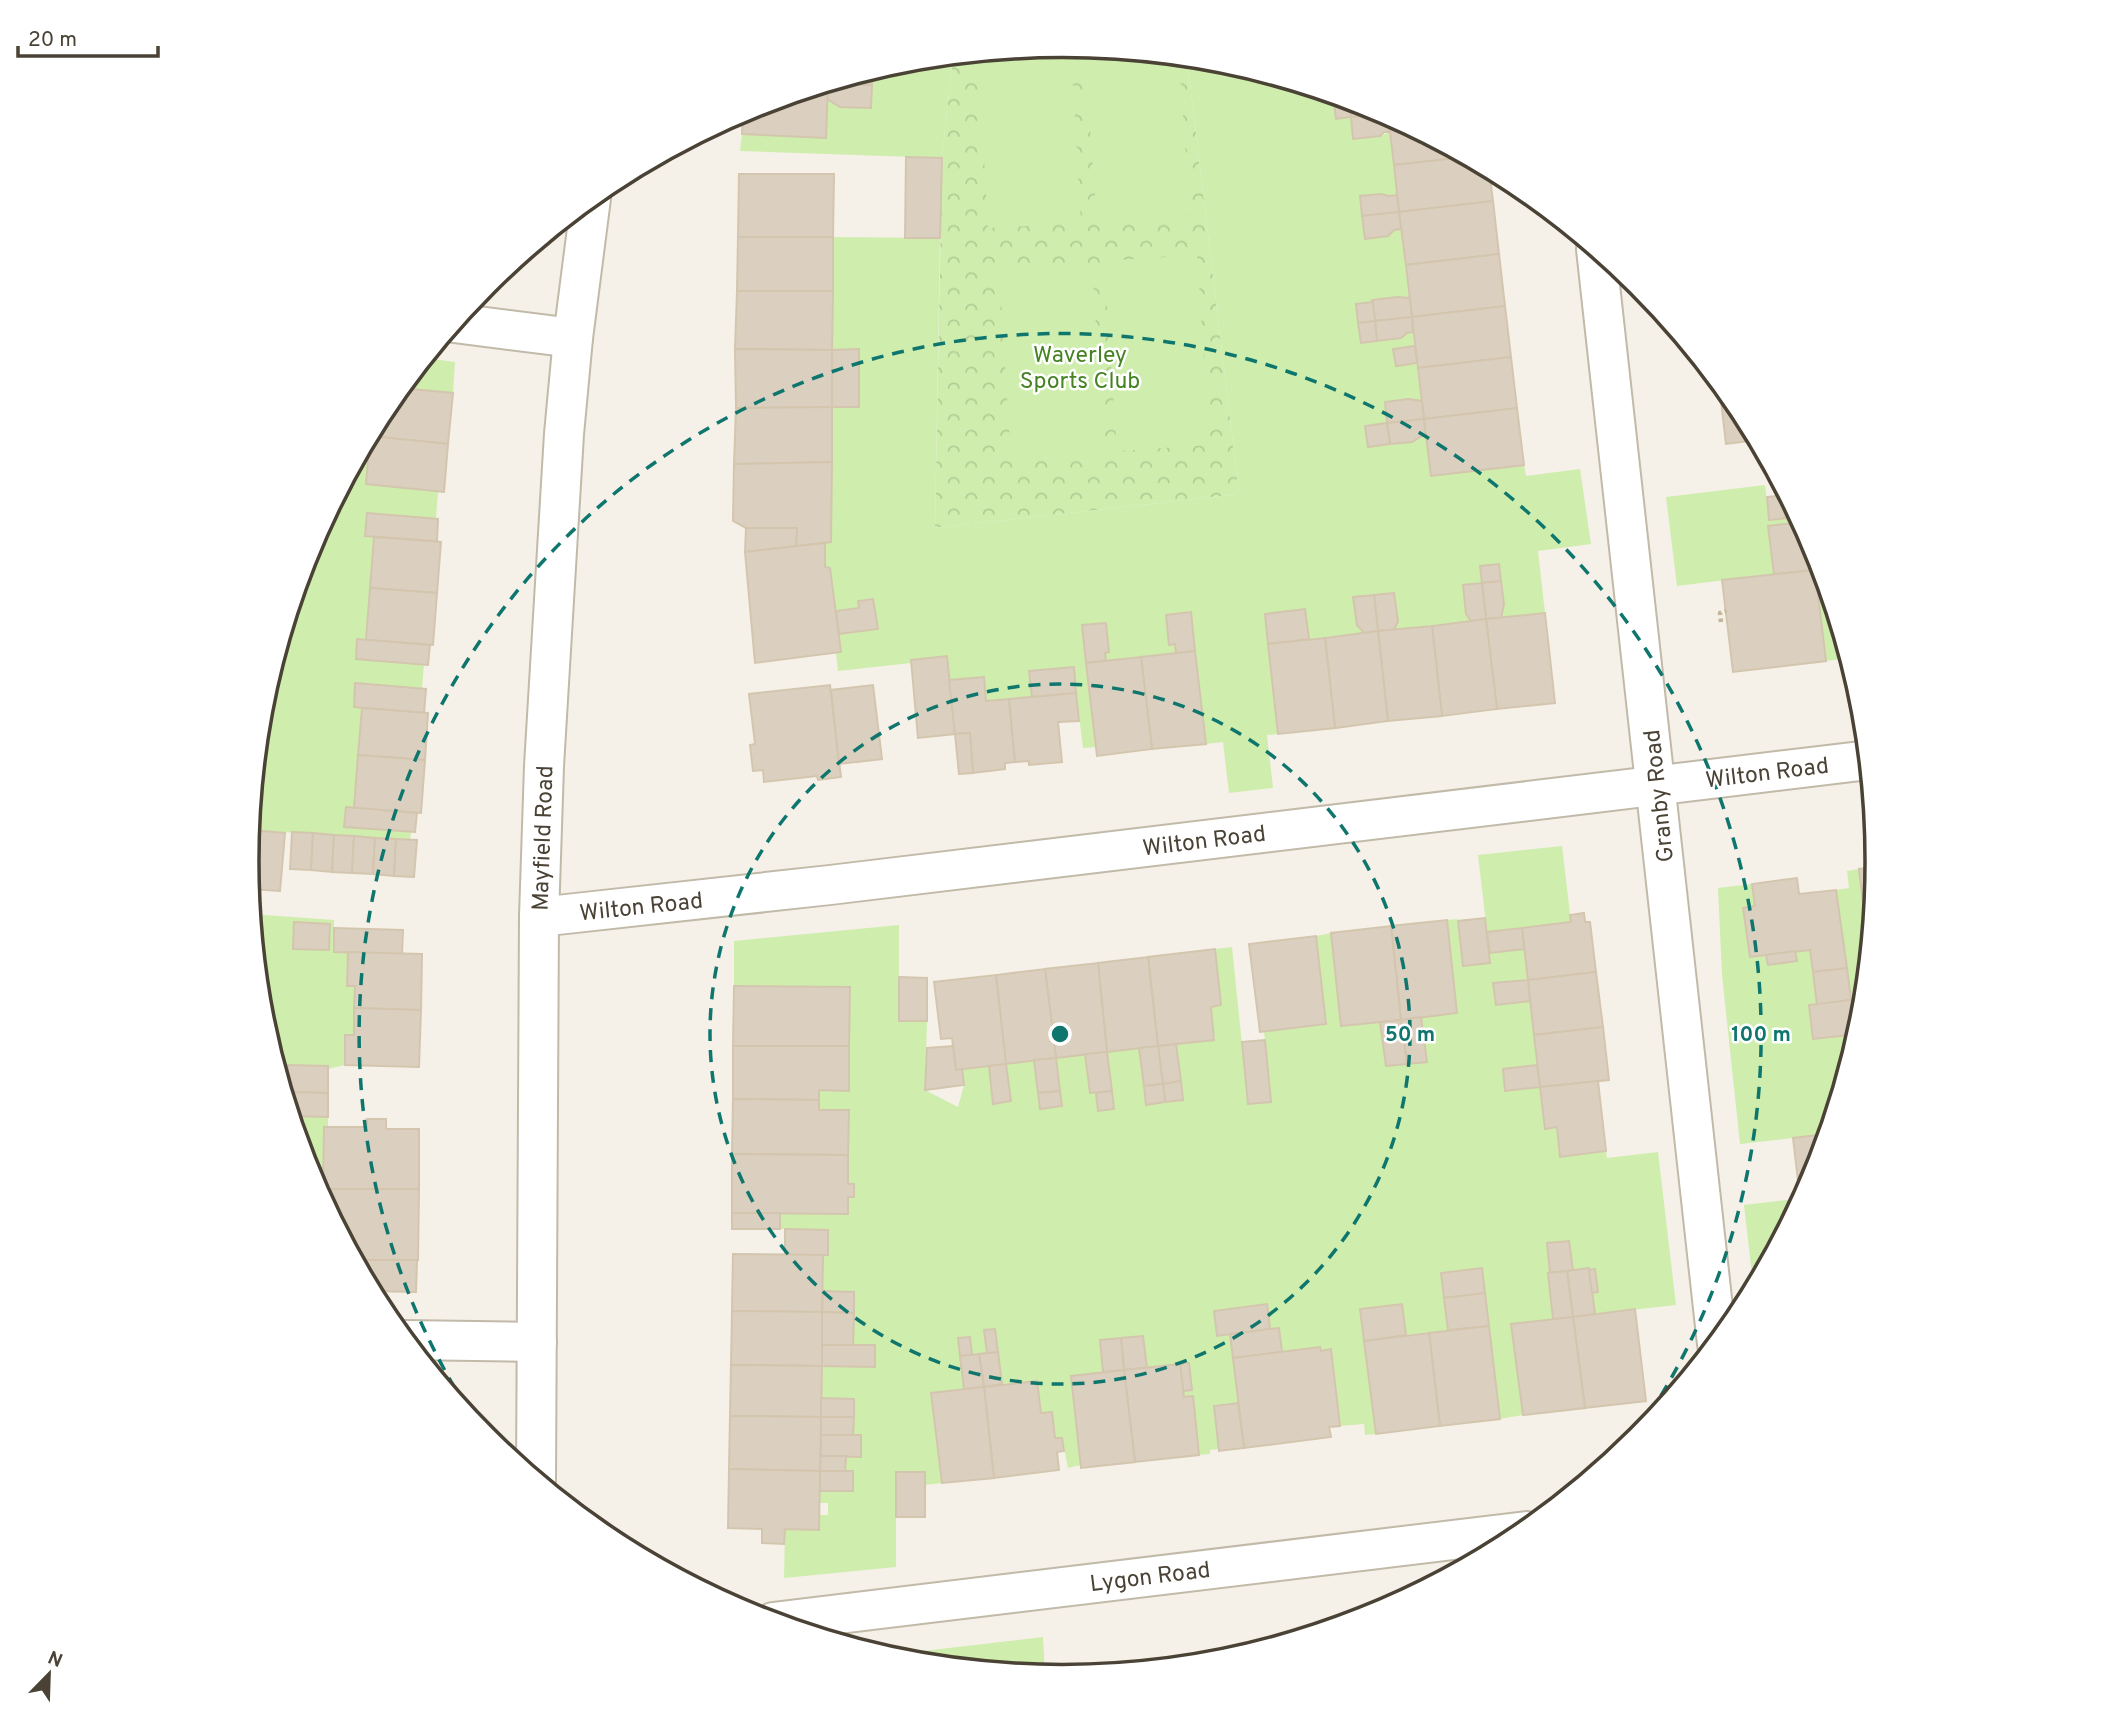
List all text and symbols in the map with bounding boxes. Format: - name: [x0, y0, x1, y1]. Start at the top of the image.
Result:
- scale bar: [18, 14, 158, 58]
- text: 20 m: [28, 27, 77, 54]
- park label: Waverley Sports Club: [1020, 342, 1140, 397]
- street label: Granby Road: [1639, 728, 1682, 864]
- street label: Wilton Road: [1704, 753, 1831, 796]
- street label: Mayfield Road: [527, 765, 562, 911]
- street label: Wilton Road: [1141, 821, 1268, 864]
- street label: Wilton Road: [578, 888, 704, 929]
- centre of rings: [1048, 1022, 1072, 1046]
- text: 50 m: [1385, 1022, 1435, 1049]
- text: 100 m: [1731, 1022, 1791, 1049]
- street label: Lygon Road: [1088, 1557, 1212, 1600]
- north arrow: [14, 1639, 84, 1709]
- text: N: [44, 1646, 66, 1674]

